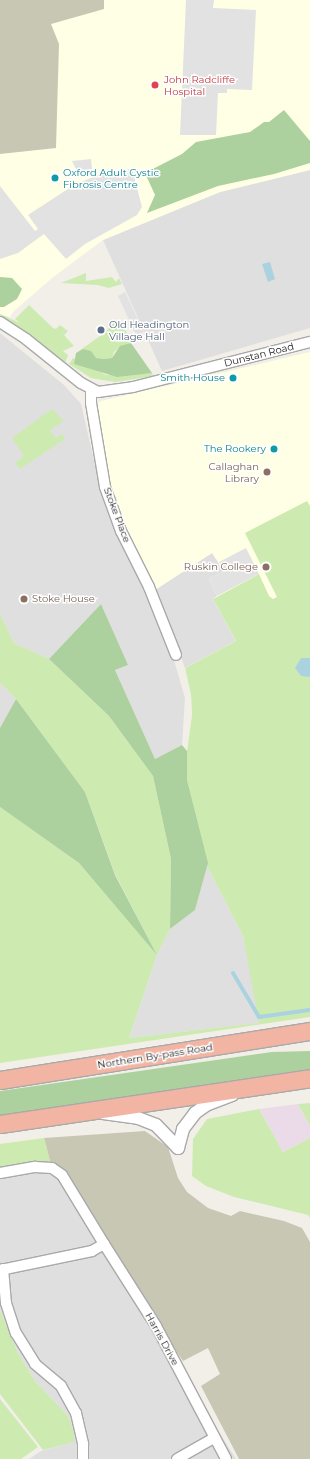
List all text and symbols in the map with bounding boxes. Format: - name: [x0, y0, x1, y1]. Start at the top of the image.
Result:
- place label: John Radcliffe Hospital: [164, 73, 235, 96]
- marker: John Radcliffe Hospital: [149, 79, 161, 91]
- place label: Oxford Adult Cystic Fibrosis Centre: [63, 166, 159, 190]
- marker: Oxford Adult Cystic Fibrosis Centre: [50, 173, 60, 183]
- place label: Old Headington Village Hall: [109, 318, 189, 342]
- marker: Old Headington Village Hall: [96, 325, 106, 335]
- street label: Dunstan Road: [223, 340, 295, 370]
- place label: Smith House: [160, 372, 225, 384]
- marker: Smith House: [228, 373, 238, 383]
- place label: The Rookery: [204, 443, 266, 455]
- marker: The Rookery: [269, 444, 279, 454]
- place label: Callaghan Library: [209, 460, 259, 484]
- marker: Callaghan Library: [262, 467, 272, 477]
- street label: Stoke Place: [101, 486, 133, 544]
- place label: Ruskin College: [184, 561, 258, 573]
- marker: Ruskin College: [261, 562, 271, 572]
- place label: Stoke House: [32, 593, 95, 605]
- marker: Stoke House: [19, 594, 29, 604]
- street label: Northern By-pass Road: [96, 1041, 214, 1071]
- street label: Harris Drive: [143, 1311, 181, 1367]

